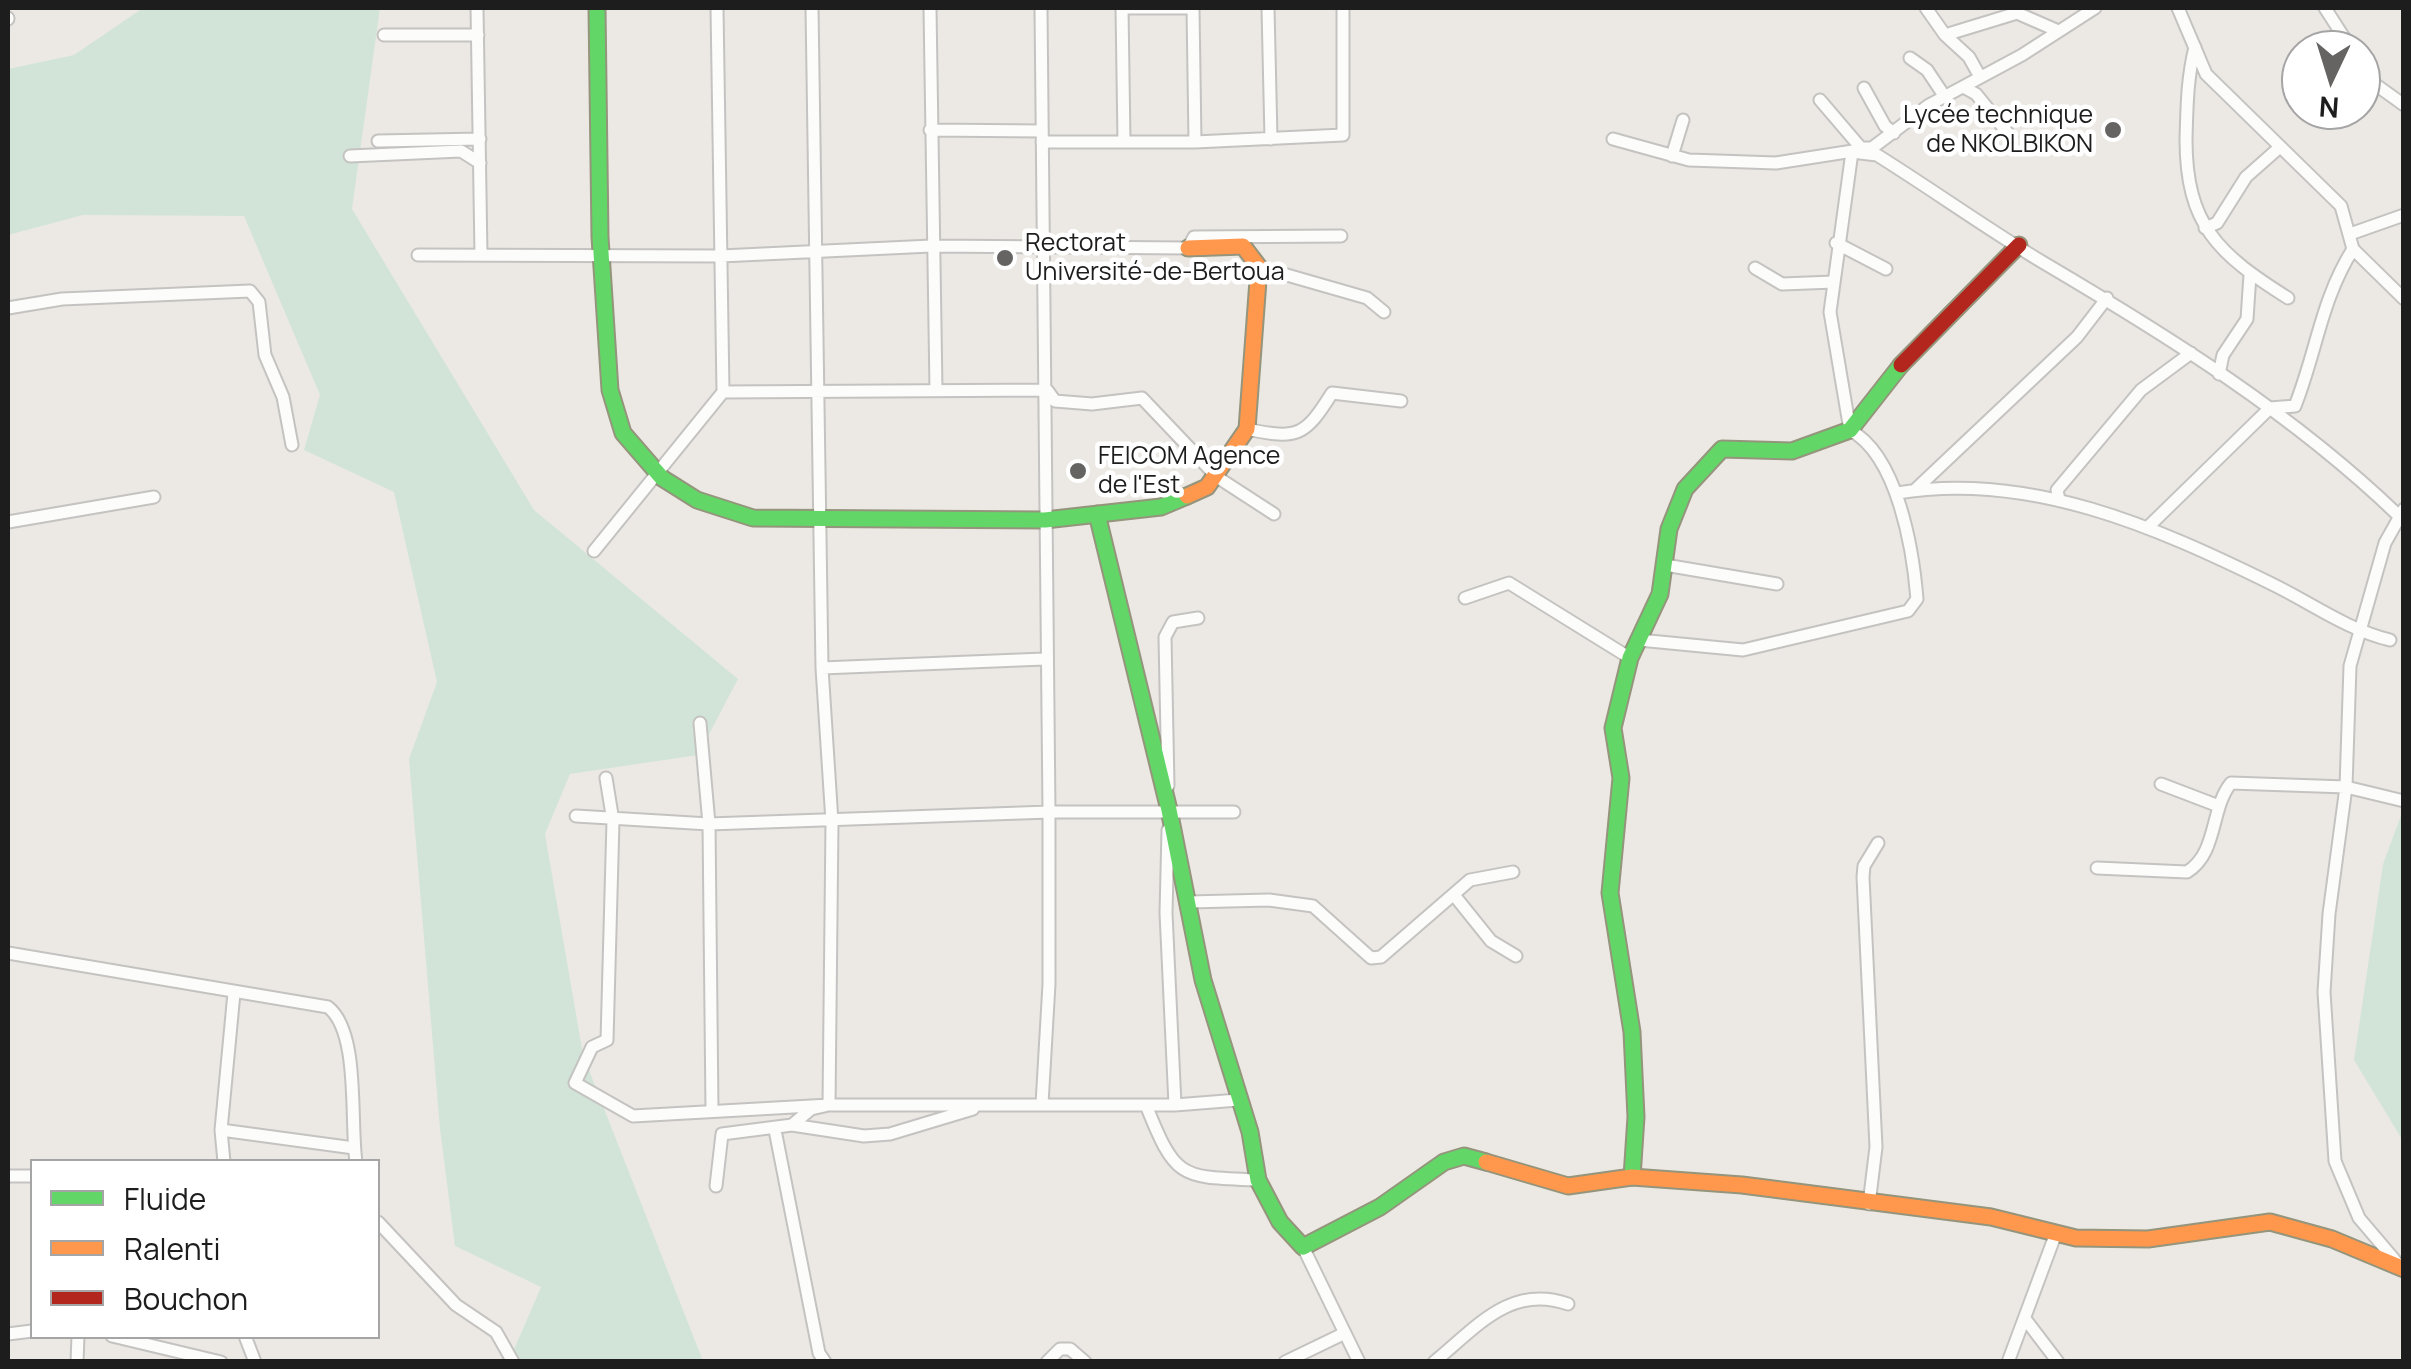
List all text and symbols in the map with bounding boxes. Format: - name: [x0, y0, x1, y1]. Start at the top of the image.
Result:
- north arrow: [2281, 30, 2381, 130]
- text: N: [2318, 88, 2340, 128]
- place label: Lycée technique de NKOLBIKON: [1903, 101, 2093, 160]
- marker: Lycée technique de NKOLBIKON: [2102, 119, 2124, 141]
- place label: Rectorat Université-de-Bertoua: [1025, 229, 1285, 288]
- marker: Rectorat Université-de-Bertoua: [994, 247, 1016, 269]
- place label: FEICOM Agence de l'Est: [1098, 442, 1280, 501]
- marker: FEICOM Agence de l'Est: [1067, 460, 1089, 482]
- legend: [30, 1159, 380, 1339]
- text: Fluide: [124, 1178, 206, 1219]
- text: Ralenti: [124, 1228, 221, 1269]
- text: Bouchon: [124, 1278, 248, 1319]

